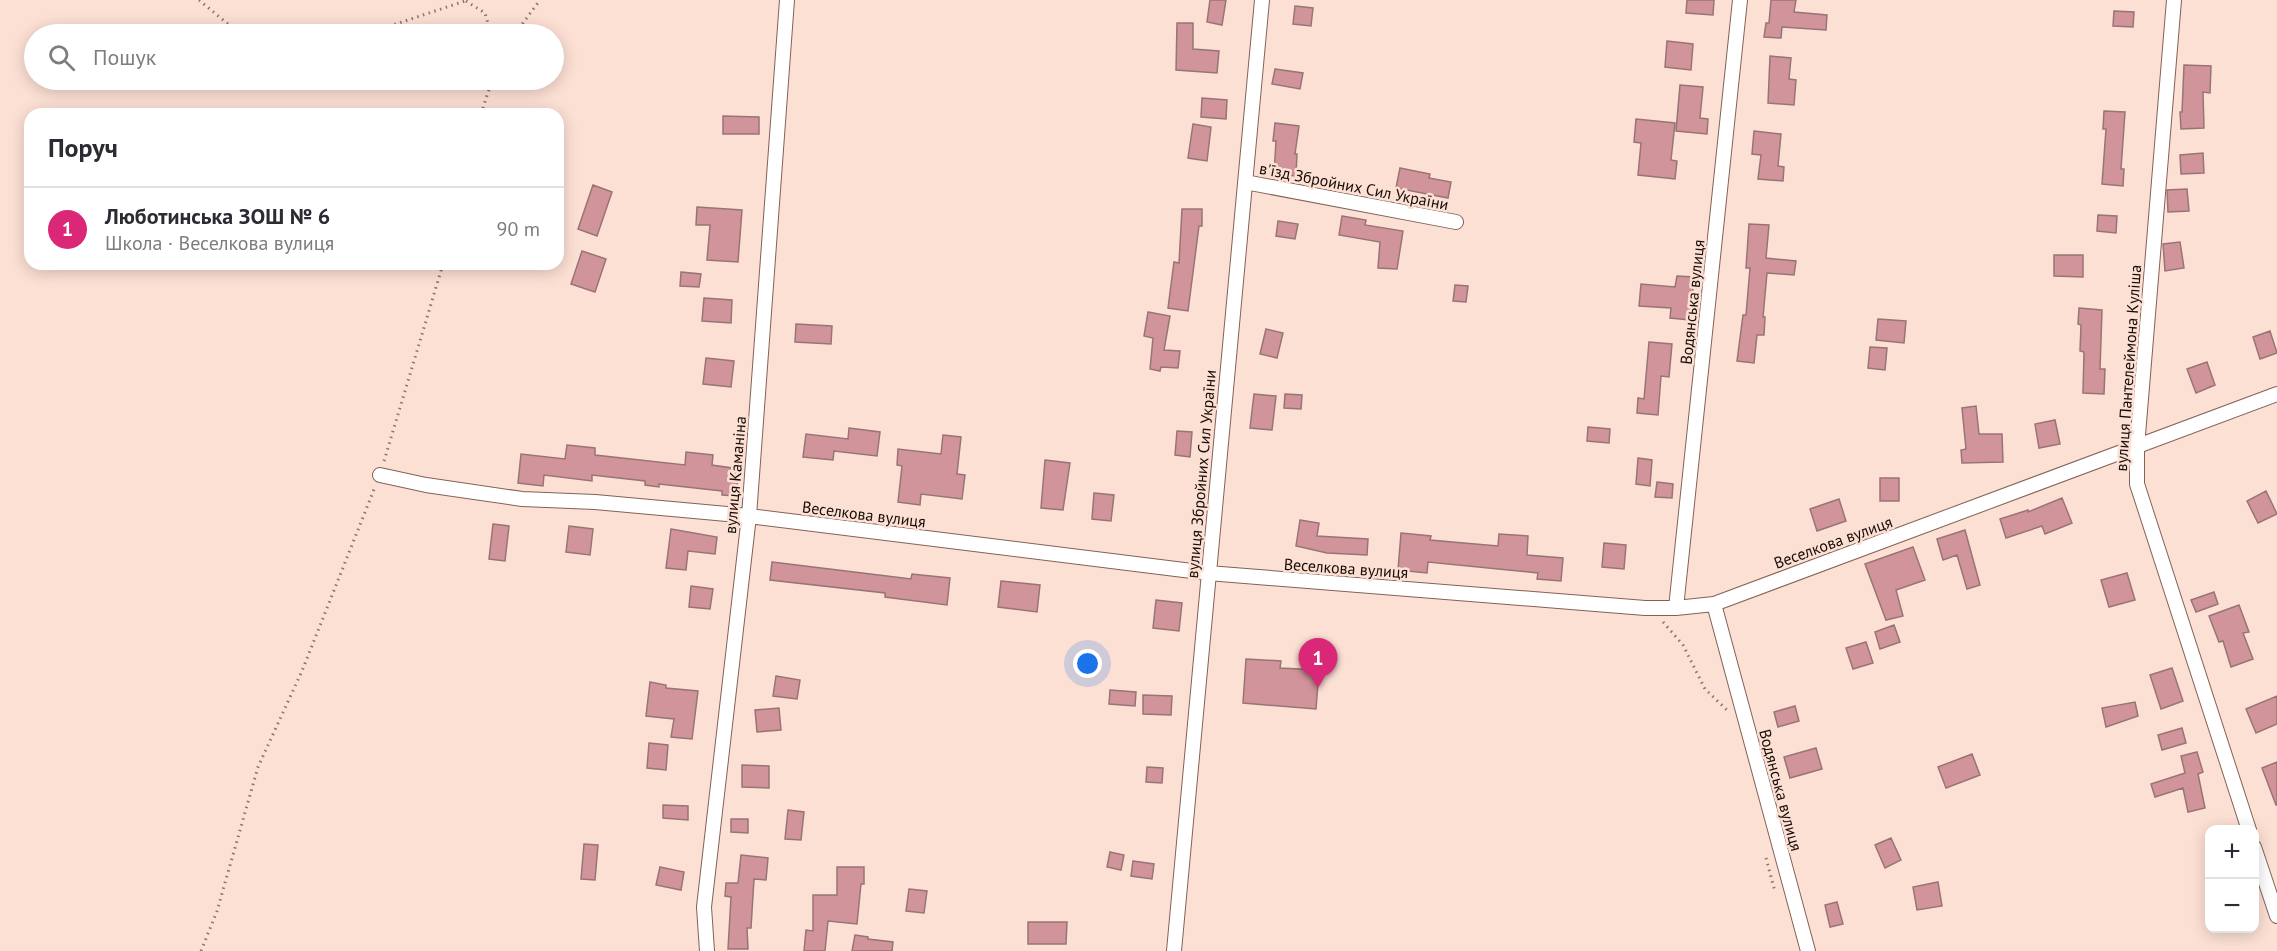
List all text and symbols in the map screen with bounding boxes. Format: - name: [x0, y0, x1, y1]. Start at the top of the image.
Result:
- search box: [24, 24, 564, 90]
- icon: search: [45, 41, 78, 74]
- text: Пошук: [93, 43, 156, 71]
- text: Поруч: [48, 131, 118, 164]
- street label: в'їзд Збройних Сил України: [1258, 158, 1450, 214]
- text: Люботинська ЗОШ № 6: [105, 202, 330, 230]
- text: 1: [62, 216, 73, 242]
- text: 90 m: [497, 216, 540, 242]
- text: Школа · Веселкова вулиця: [105, 230, 334, 256]
- street label: Водянська вулиця: [1675, 239, 1709, 365]
- street label: вулиця Пантелеймона Куліша: [2111, 264, 2145, 472]
- street label: вулиця Збройних Сил України: [1182, 369, 1220, 579]
- street label: вулиця Каманіна: [720, 415, 750, 535]
- street label: Веселкова вулиця: [801, 496, 927, 532]
- street label: Веселкова вулиця: [1771, 511, 1895, 573]
- street label: Веселкова вулиця: [1283, 554, 1409, 582]
- pin: 1: [1298, 638, 1338, 688]
- your location: [1073, 649, 1102, 678]
- street label: Водянська вулиця: [1755, 727, 1807, 853]
- map controls: [2205, 825, 2259, 933]
- button: +: [2205, 825, 2259, 879]
- button: −: [2205, 879, 2259, 933]

